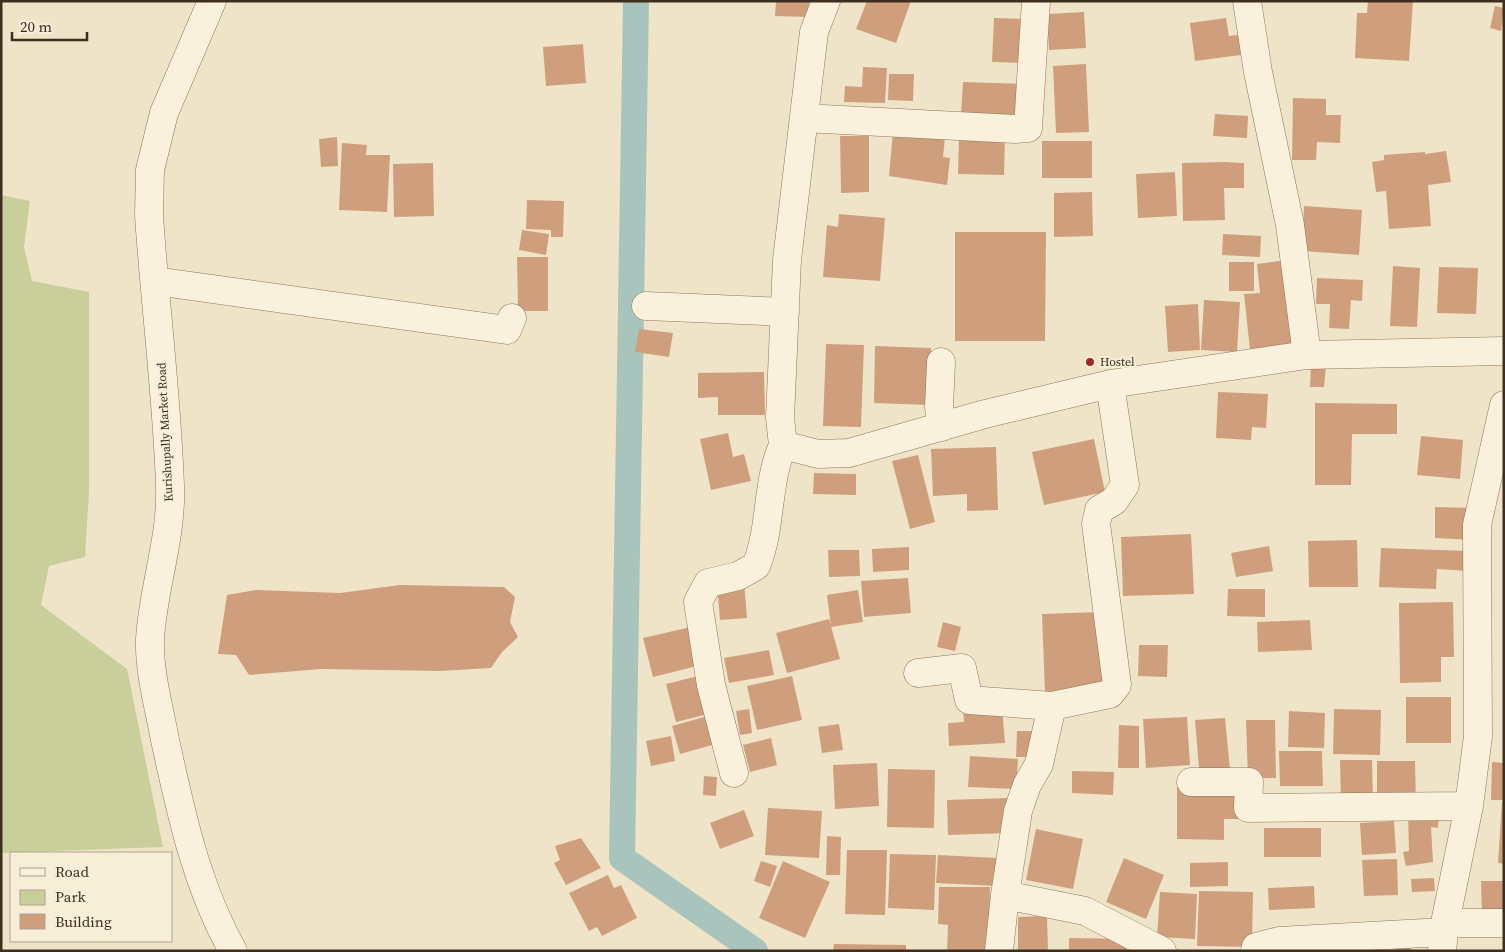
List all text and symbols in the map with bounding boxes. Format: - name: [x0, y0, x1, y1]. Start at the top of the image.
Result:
- scale bar: [12, 10, 88, 42]
- text: 20 m: [20, 16, 52, 37]
- place label: Hostel: [1100, 354, 1135, 370]
- marker: Hostel: [1084, 356, 1096, 368]
- street label: Kurishupally Market Road: [153, 362, 177, 502]
- legend: [10, 852, 172, 942]
- text: Road: [55, 861, 89, 882]
- text: Park: [55, 886, 87, 907]
- text: Building: [55, 911, 112, 932]

